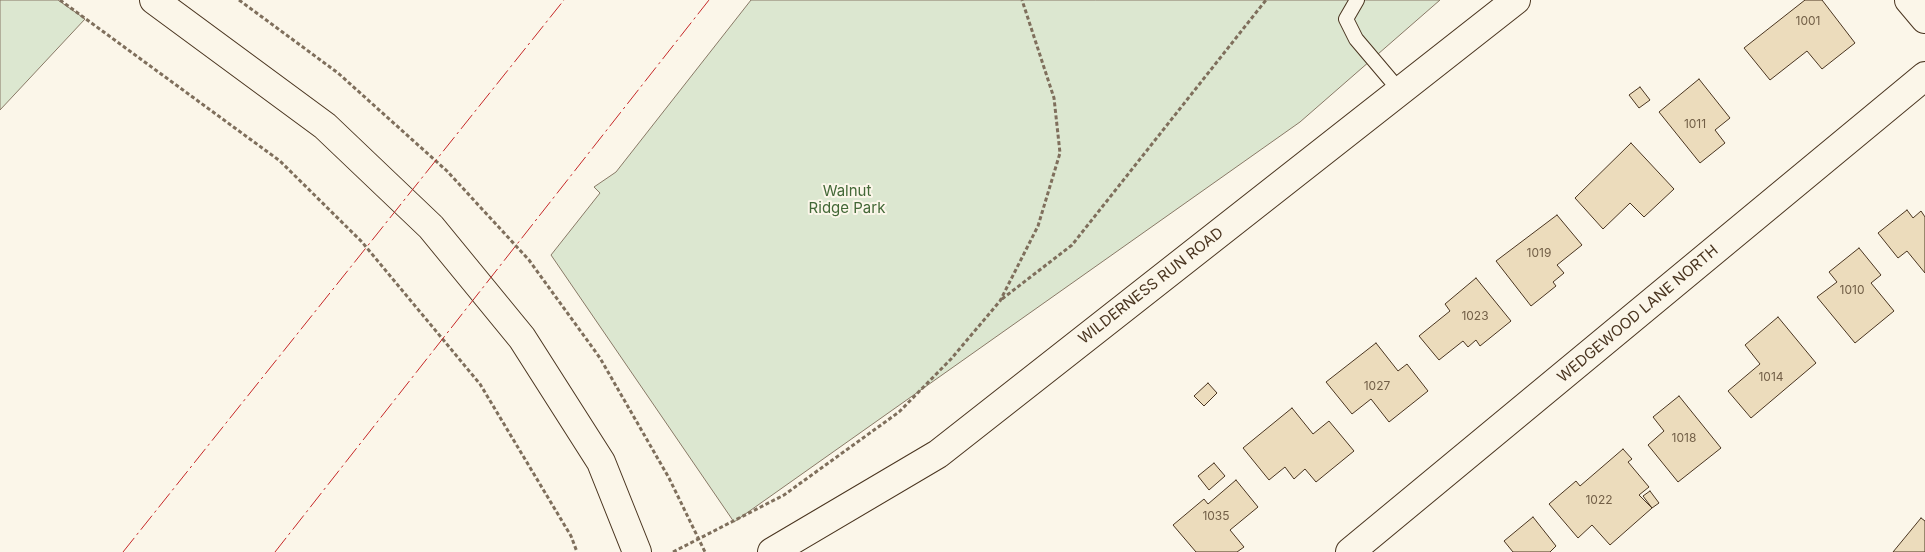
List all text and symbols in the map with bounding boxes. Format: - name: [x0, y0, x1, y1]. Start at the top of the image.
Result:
- house number: 1001: [1796, 14, 1820, 28]
- house number: 1011: [1684, 117, 1706, 131]
- park label: Walnut Ridge Park: [809, 182, 885, 217]
- street label: WILDERNESS RUN ROAD: [1075, 224, 1227, 348]
- street label: WEDGEWOOD LANE NORTH: [1554, 241, 1722, 387]
- house number: 1019: [1527, 246, 1551, 260]
- house number: 1010: [1840, 283, 1864, 297]
- house number: 1023: [1461, 309, 1489, 323]
- house number: 1014: [1758, 370, 1784, 384]
- house number: 1027: [1364, 379, 1390, 393]
- house number: 1018: [1672, 431, 1696, 445]
- house number: 1022: [1585, 493, 1613, 507]
- house number: 1035: [1202, 509, 1230, 523]

